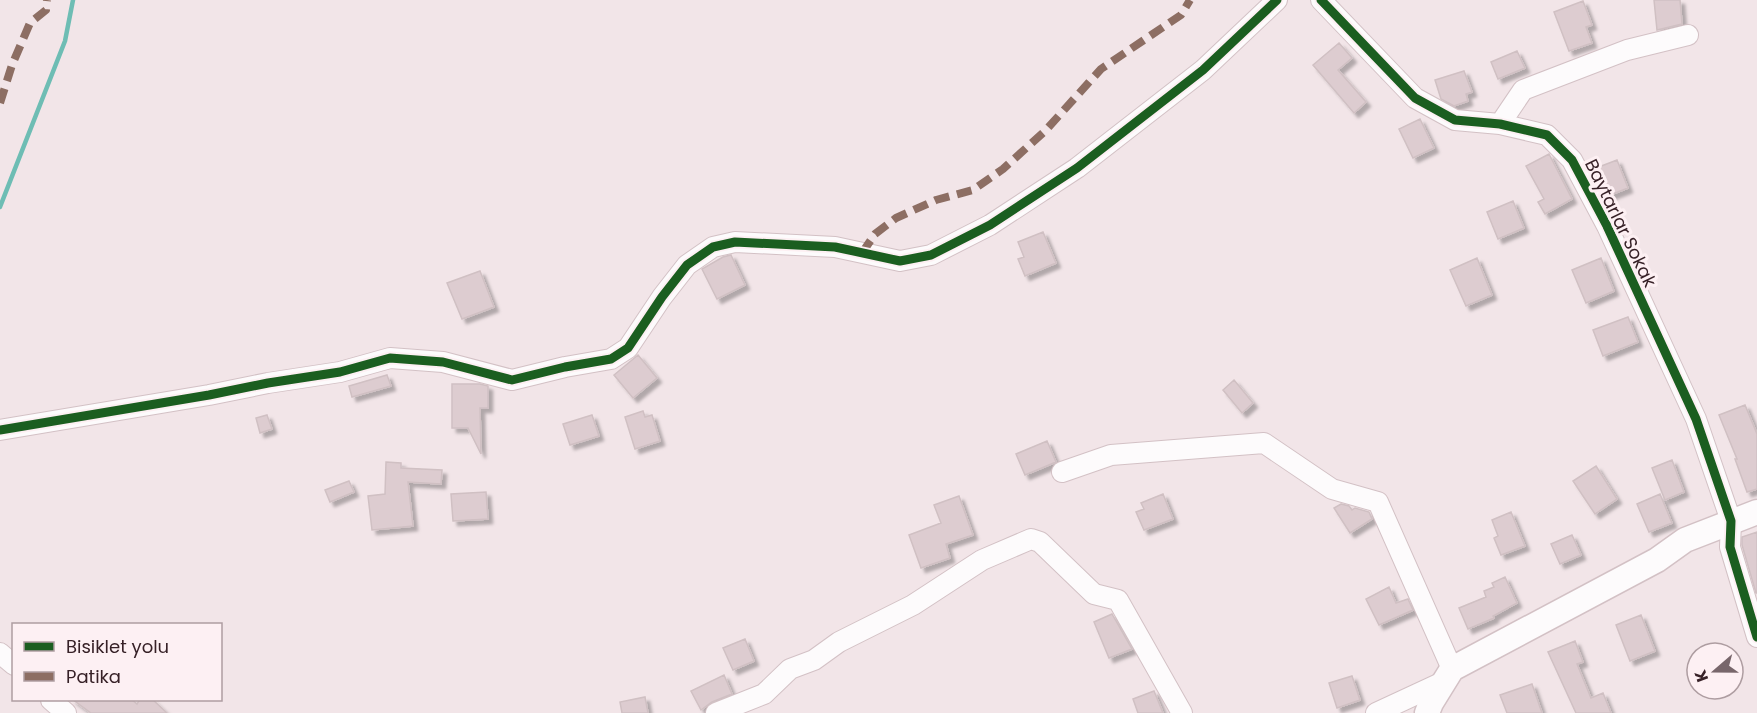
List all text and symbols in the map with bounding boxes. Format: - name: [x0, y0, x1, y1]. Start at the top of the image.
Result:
- street label: Baytarlar Sokak: [1579, 155, 1663, 292]
- legend: [12, 623, 222, 701]
- text: Bisiklet yolu: [66, 634, 169, 659]
- north arrow: [1685, 641, 1745, 701]
- text: Patika: [66, 664, 121, 689]
- text: K: [1689, 667, 1714, 685]

